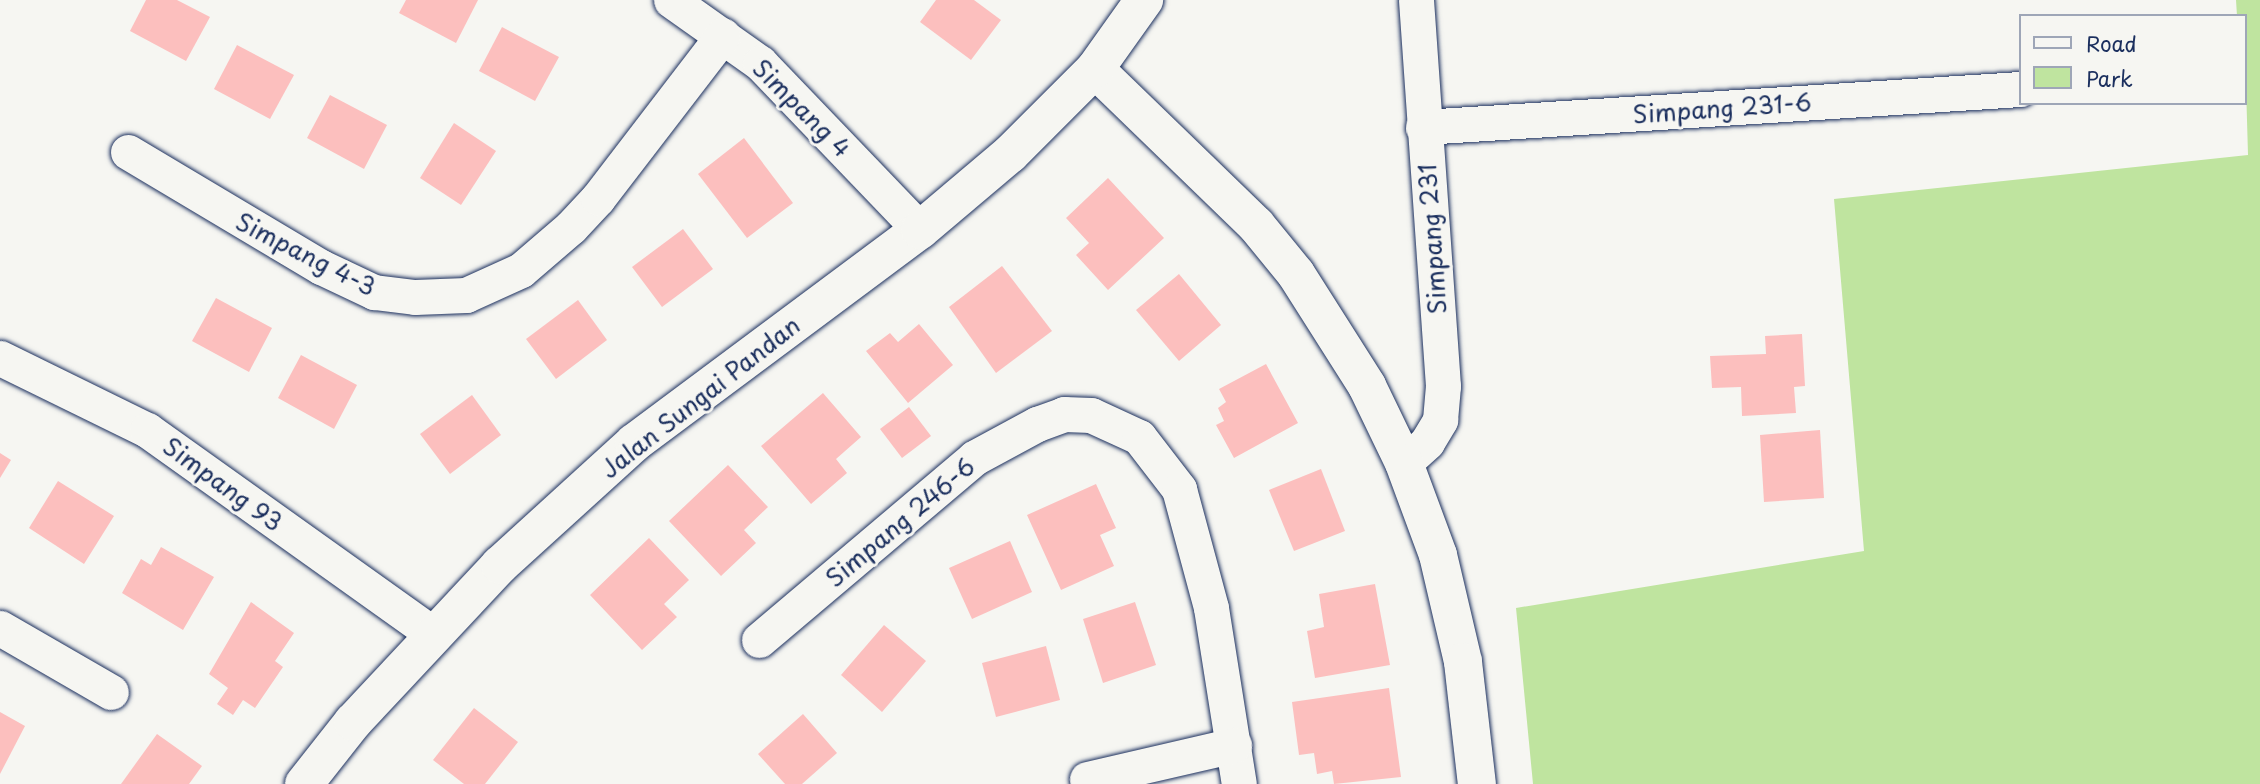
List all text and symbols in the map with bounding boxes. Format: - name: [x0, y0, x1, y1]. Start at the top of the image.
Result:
- legend: [2018, 14, 2246, 105]
- text: Road: [2086, 27, 2137, 59]
- street label: Simpang 4: [748, 54, 856, 162]
- text: Park: [2086, 62, 2133, 94]
- street label: Simpang 231-6: [1631, 87, 1813, 129]
- street label: Simpang 231: [1412, 163, 1452, 315]
- street label: Simpang 4-3: [232, 207, 380, 301]
- street label: Jalan Sungai Pandan: [594, 310, 806, 484]
- street label: Simpang 93: [159, 432, 287, 536]
- street label: Simpang 246-6: [820, 451, 980, 593]

